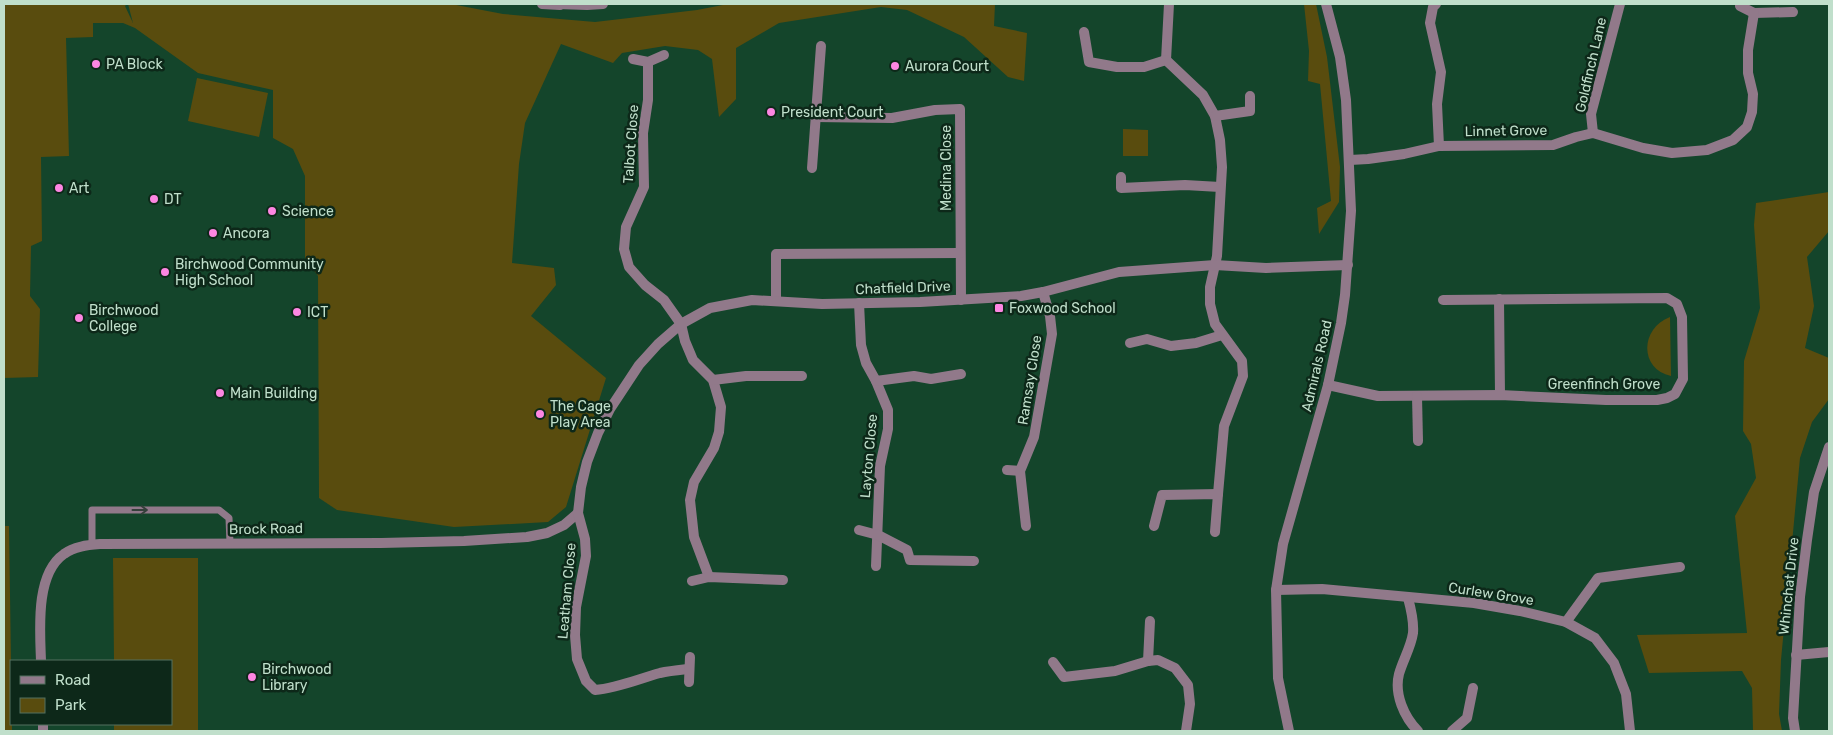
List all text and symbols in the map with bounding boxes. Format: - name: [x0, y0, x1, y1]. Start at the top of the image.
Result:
- street label: Goldfinch Lane: [1572, 16, 1610, 114]
- place label: PA Block: [106, 56, 163, 73]
- marker: PA Block: [90, 58, 102, 70]
- place label: Aurora Court: [905, 58, 989, 75]
- marker: Aurora Court: [889, 60, 901, 72]
- street label: Talbot Close: [620, 104, 642, 184]
- place label: President Court: [781, 104, 884, 121]
- marker: President Court: [765, 106, 777, 118]
- street label: Linnet Grove: [1464, 122, 1548, 140]
- street label: Medina Close: [938, 125, 955, 211]
- place label: Art: [69, 180, 90, 197]
- marker: Art: [53, 182, 65, 194]
- place label: DT: [164, 191, 182, 208]
- marker: DT: [148, 193, 160, 205]
- place label: Science: [282, 203, 334, 220]
- marker: Science: [266, 205, 278, 217]
- place label: Ancora: [223, 225, 270, 242]
- marker: Ancora: [207, 227, 219, 239]
- place label: Birchwood Community High School: [175, 256, 324, 289]
- marker: Birchwood Community High School: [159, 266, 171, 278]
- street label: Chatfield Drive: [855, 278, 951, 298]
- place label: Foxwood School: [1009, 300, 1116, 317]
- place label: Birchwood College: [89, 302, 159, 335]
- marker: Foxwood School: [993, 302, 1005, 314]
- place label: ICT: [307, 304, 328, 321]
- marker: ICT: [291, 306, 303, 318]
- marker: Birchwood College: [73, 312, 85, 324]
- street label: Admirals Road: [1298, 319, 1336, 413]
- street label: Ramsay Close: [1015, 334, 1046, 426]
- street label: Greenfinch Grove: [1548, 376, 1660, 393]
- place label: Main Building: [230, 385, 317, 402]
- marker: Main Building: [214, 387, 226, 399]
- place label: The Cage Play Area: [550, 398, 611, 431]
- marker: The Cage Play Area: [534, 408, 546, 420]
- street label: Layton Close: [857, 413, 881, 499]
- one-way arrow: [132, 505, 148, 515]
- street label: Brock Road: [229, 520, 303, 538]
- street label: Whinchat Drive: [1775, 536, 1803, 636]
- street label: Leatham Close: [554, 542, 580, 640]
- street label: Curlew Grove: [1447, 579, 1535, 609]
- legend: [10, 660, 172, 725]
- place label: Birchwood Library: [262, 661, 332, 694]
- text: Road: [55, 671, 91, 689]
- marker: Birchwood Library: [246, 671, 258, 683]
- text: Park: [55, 696, 86, 714]

